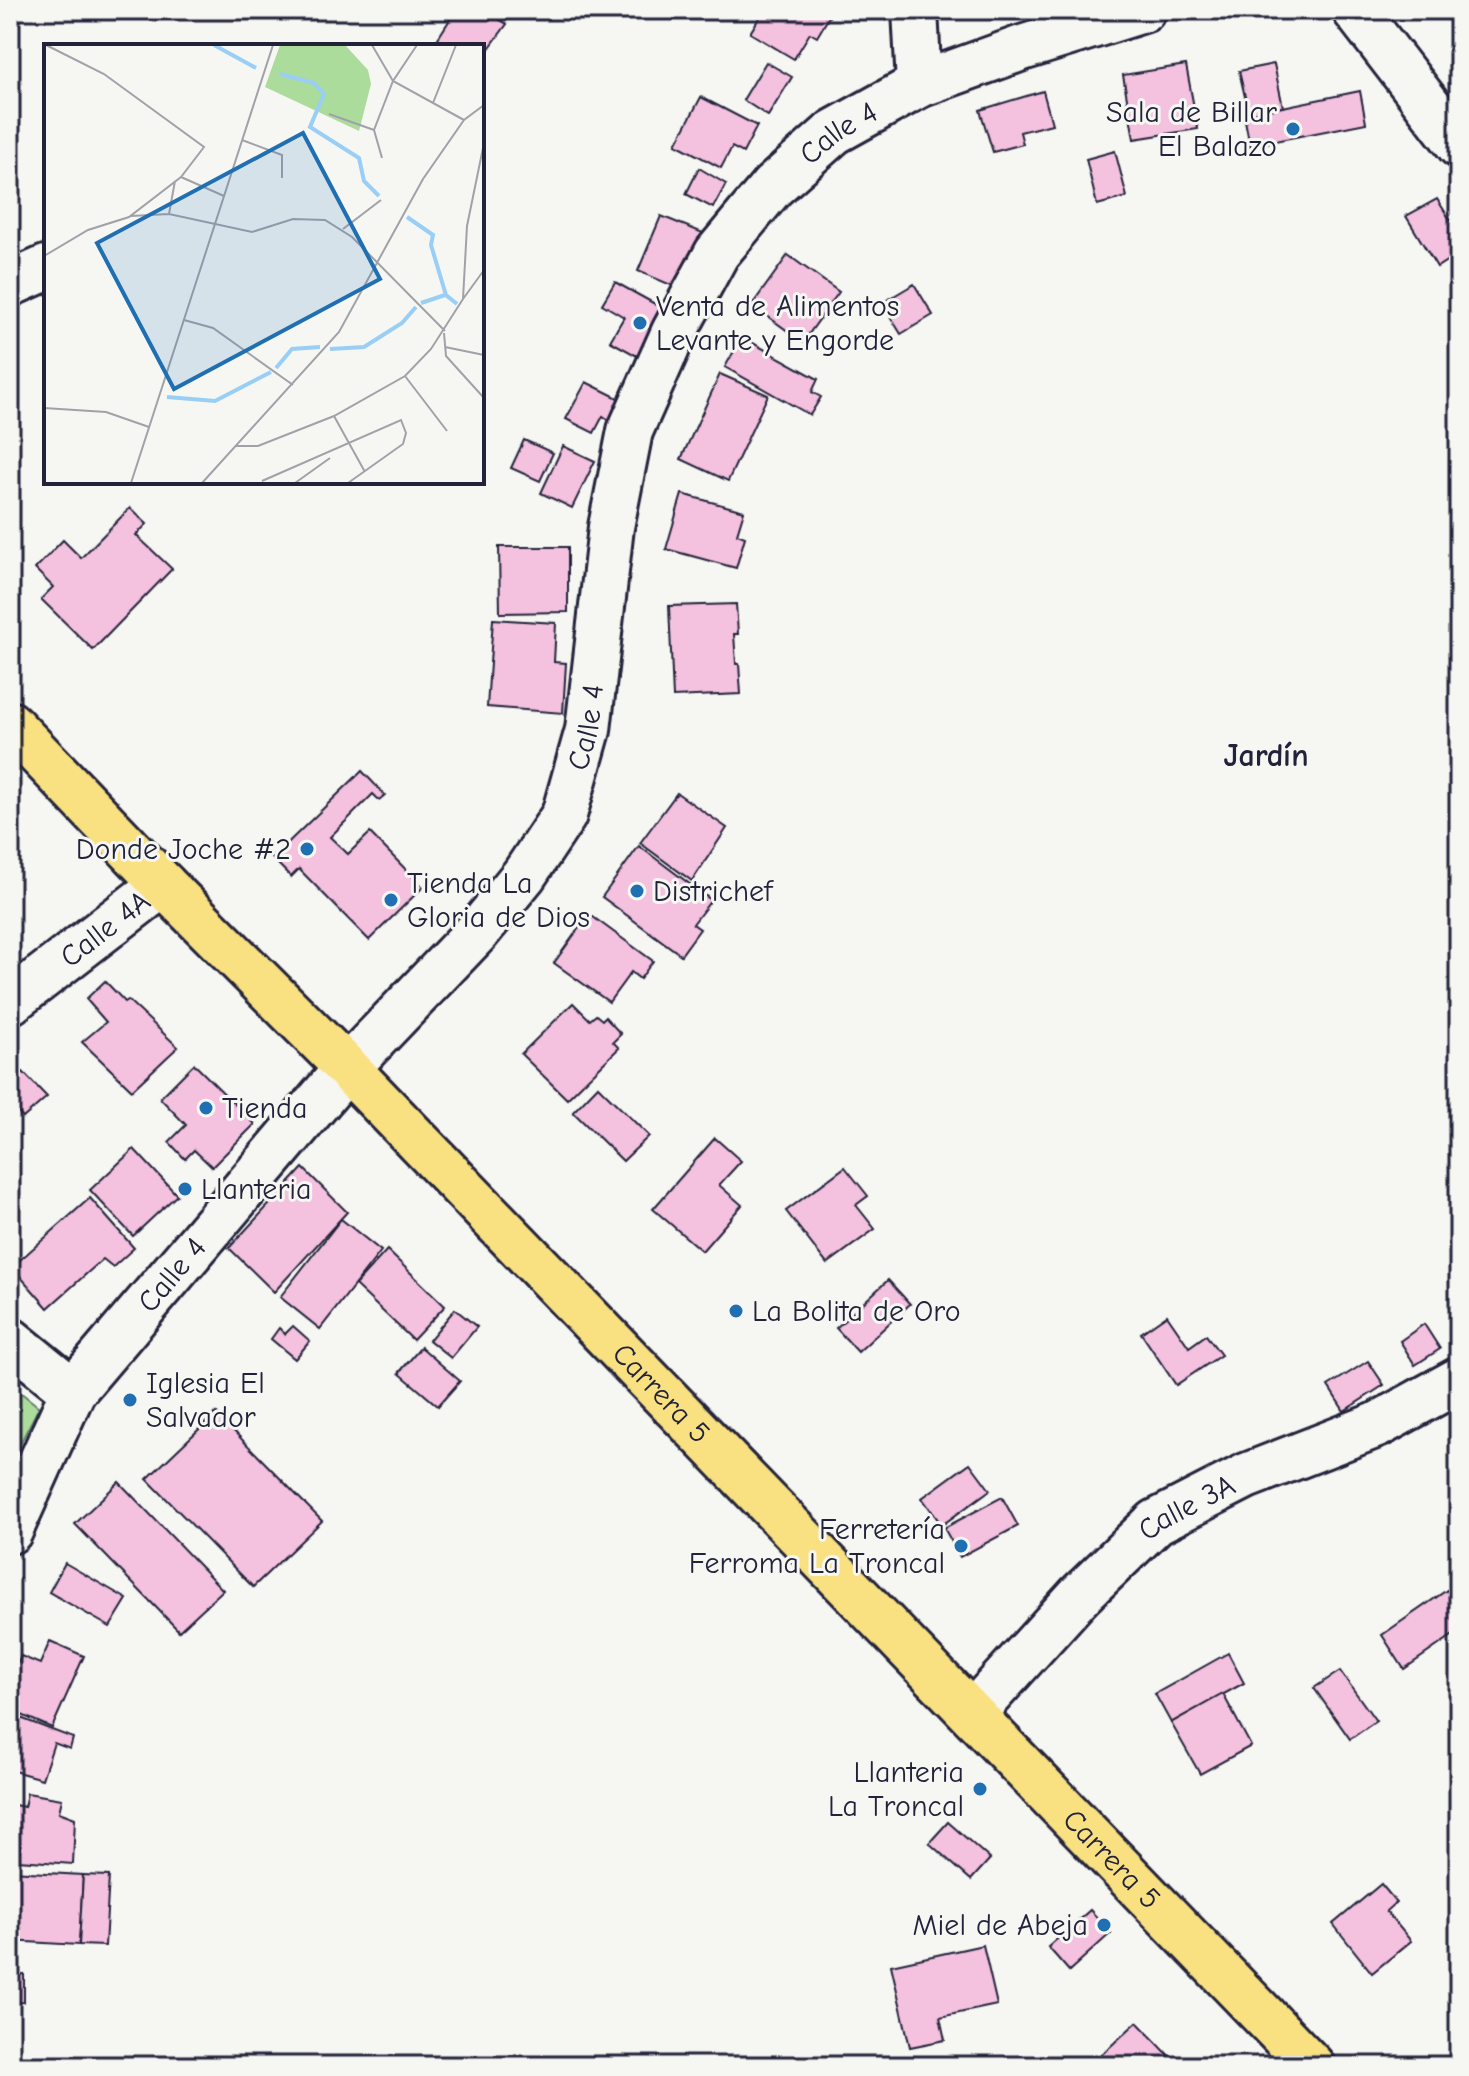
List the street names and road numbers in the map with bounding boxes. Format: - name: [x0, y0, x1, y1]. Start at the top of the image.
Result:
- street label: Calle 4: [792, 94, 883, 172]
- street label: Calle 4: [560, 683, 611, 774]
- street label: Calle 4A: [53, 883, 157, 974]
- street label: Calle 4: [130, 1230, 213, 1319]
- street label: Carrera 5: [605, 1336, 718, 1450]
- street label: Calle 3A: [1131, 1467, 1241, 1547]
- street label: Carrera 5: [1056, 1802, 1168, 1916]

